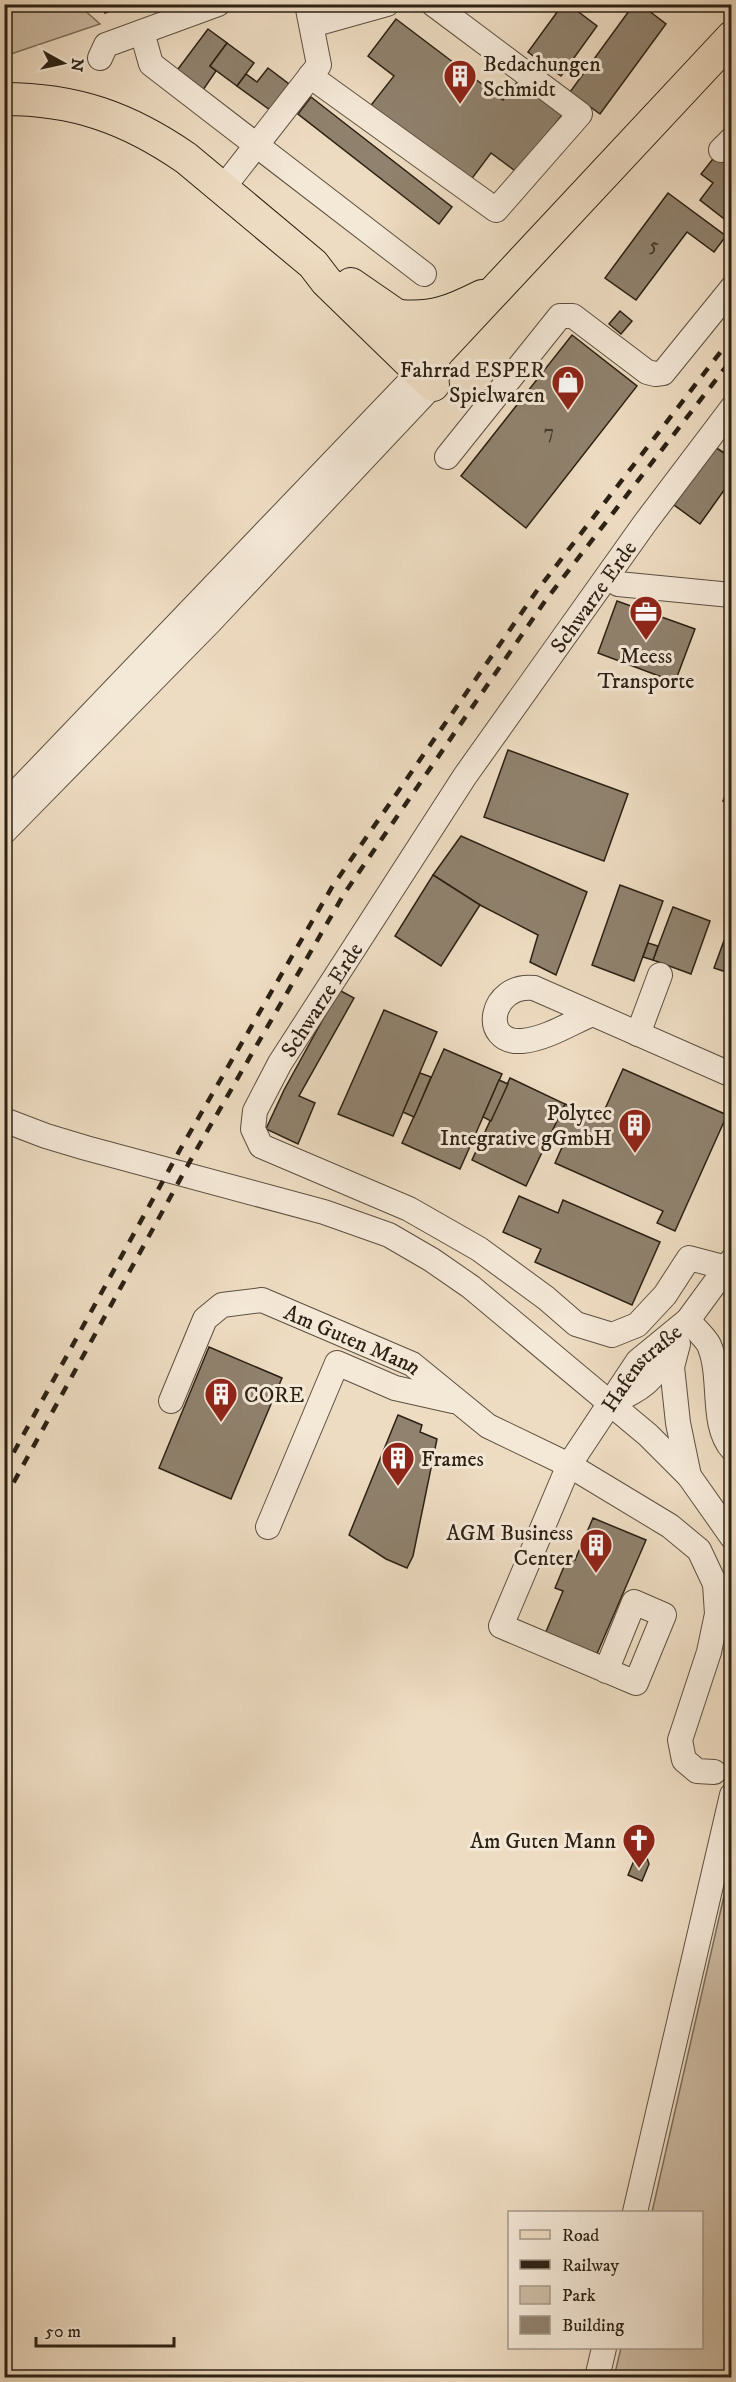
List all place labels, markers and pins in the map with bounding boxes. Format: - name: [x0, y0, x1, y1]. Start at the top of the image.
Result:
- place label: Bedachungen Schmidt: [483, 51, 601, 103]
- building icon: Bedachungen Schmidt: [442, 58, 478, 105]
- place label: Fahrrad ESPER Spielwaren: [400, 357, 545, 409]
- shop icon: Fahrrad ESPER Spielwaren: [550, 364, 586, 411]
- office icon: Meess Transporte: [628, 594, 664, 641]
- place label: Meess Transporte: [598, 643, 694, 695]
- place label: Polytec Integrative gGmbH: [440, 1100, 612, 1152]
- building icon: Polytec Integrative gGmbH: [617, 1107, 653, 1154]
- building icon: CORE: [203, 1376, 239, 1423]
- place label: CORE: [244, 1382, 304, 1409]
- building icon: Frames: [380, 1440, 416, 1487]
- place label: Frames: [421, 1446, 484, 1473]
- place label: AGM Business Center: [446, 1520, 574, 1572]
- building icon: AGM Business Center: [578, 1527, 614, 1574]
- church icon: Am Guten Mann: [621, 1822, 657, 1869]
- place label: Am Guten Mann: [470, 1828, 617, 1855]

